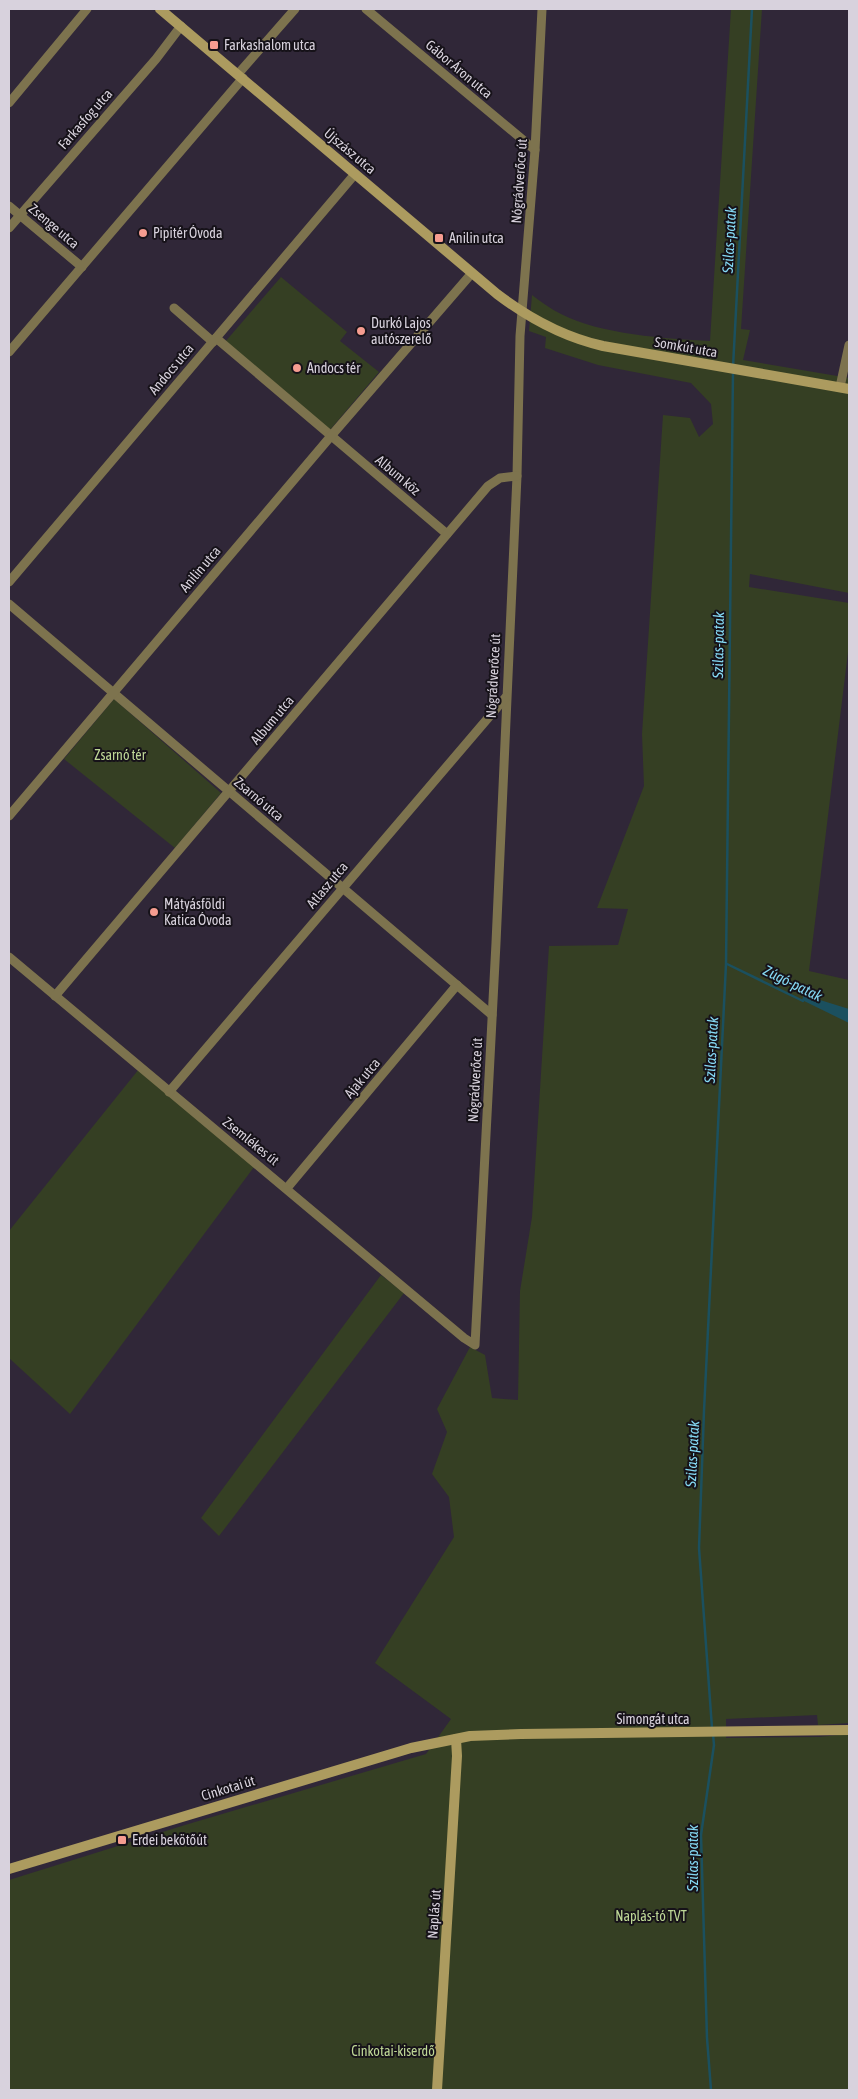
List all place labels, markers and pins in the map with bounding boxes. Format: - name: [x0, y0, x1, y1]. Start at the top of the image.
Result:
- place label: Farkashalom utca: [224, 37, 315, 53]
- marker: Farkashalom utca: [208, 39, 220, 51]
- place label: Pipitér Óvoda: [153, 225, 222, 241]
- marker: Pipitér Óvoda: [137, 227, 149, 239]
- place label: Anilin utca: [449, 230, 504, 246]
- marker: Anilin utca: [433, 232, 445, 244]
- place label: Durkó Lajos autószerelő: [371, 315, 432, 347]
- marker: Durkó Lajos autószerelő: [355, 325, 367, 337]
- place label: Andocs tér: [307, 360, 361, 376]
- marker: Andocs tér: [291, 362, 303, 374]
- place label: Mátyásföldi Katica Óvoda: [164, 896, 231, 928]
- marker: Mátyásföldi Katica Óvoda: [148, 906, 160, 918]
- place label: Erdei bekötőút: [132, 1832, 207, 1848]
- marker: Erdei bekötőút: [116, 1834, 128, 1846]

